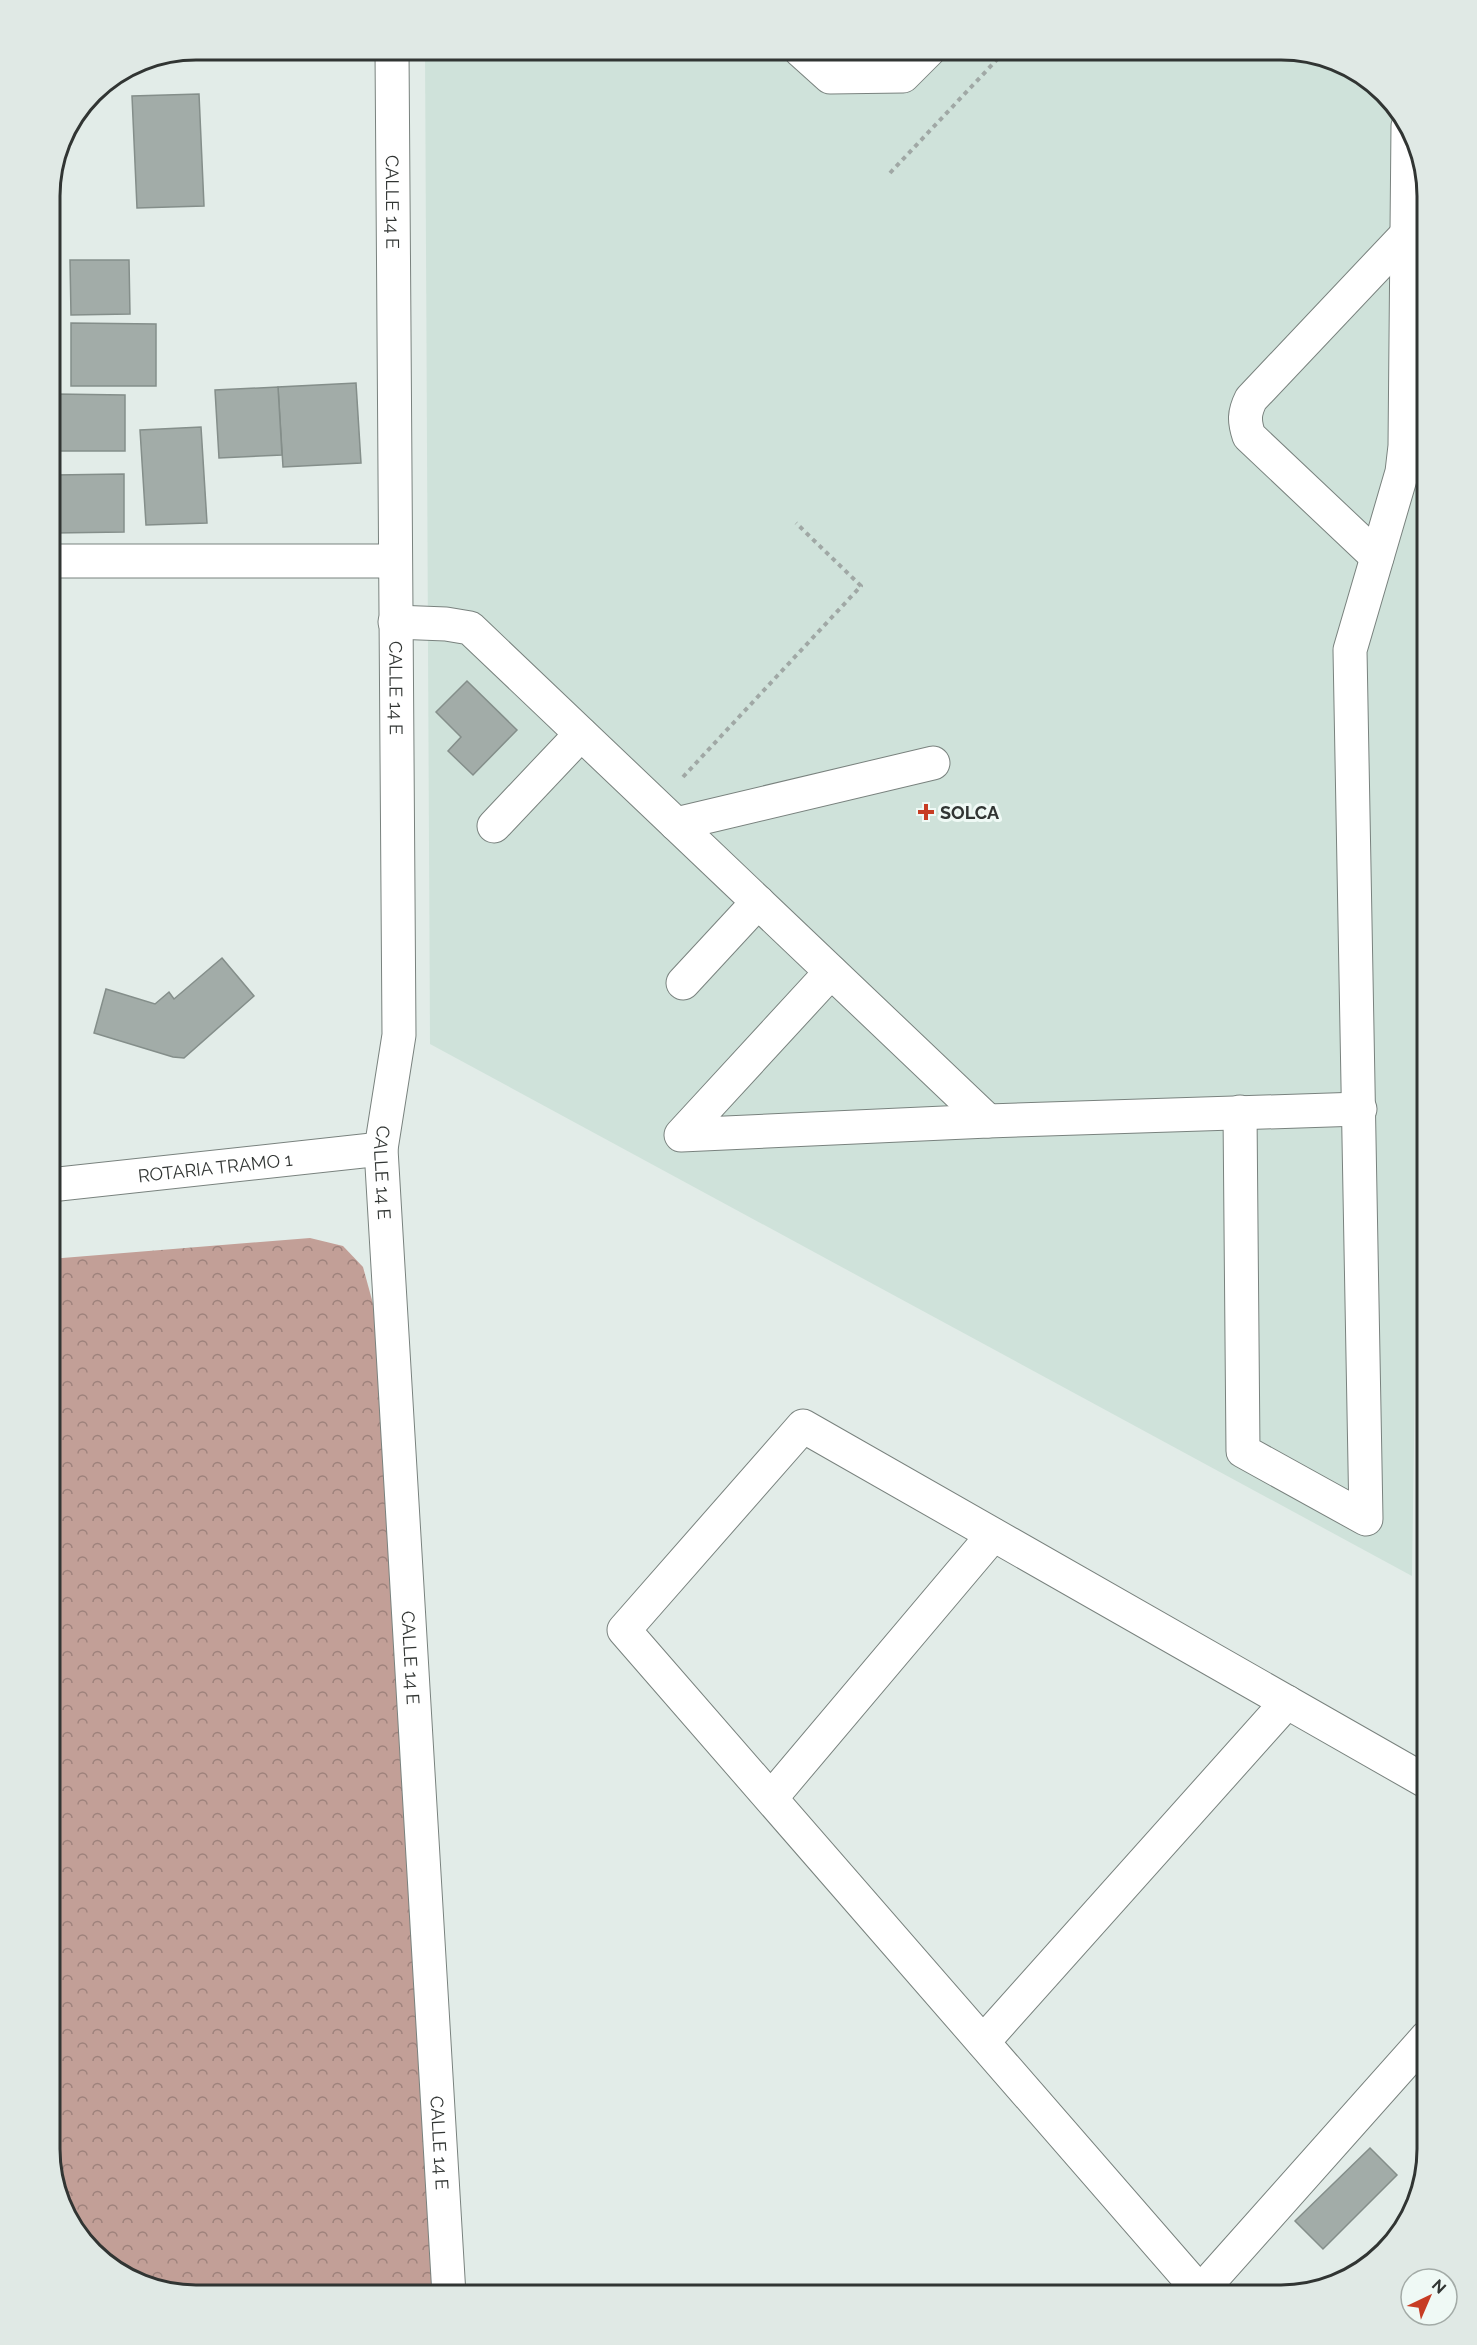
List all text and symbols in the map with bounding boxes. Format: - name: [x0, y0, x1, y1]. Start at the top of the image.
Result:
- street label: CALLE 14 E: [382, 155, 404, 249]
- street label: CALLE 14 E: [386, 641, 407, 735]
- place label: SOLCA: [940, 802, 1000, 823]
- marker: SOLCA: [917, 803, 935, 821]
- street label: CALLE 14 E: [370, 1124, 396, 1220]
- street label: ROTARIA TRAMO 1: [137, 1148, 294, 1186]
- street label: CALLE 14 E: [398, 1610, 424, 1705]
- street label: CALLE 14 E: [427, 2095, 453, 2190]
- north arrow: [1399, 2267, 1459, 2327]
- text: N: [1428, 2275, 1450, 2298]

